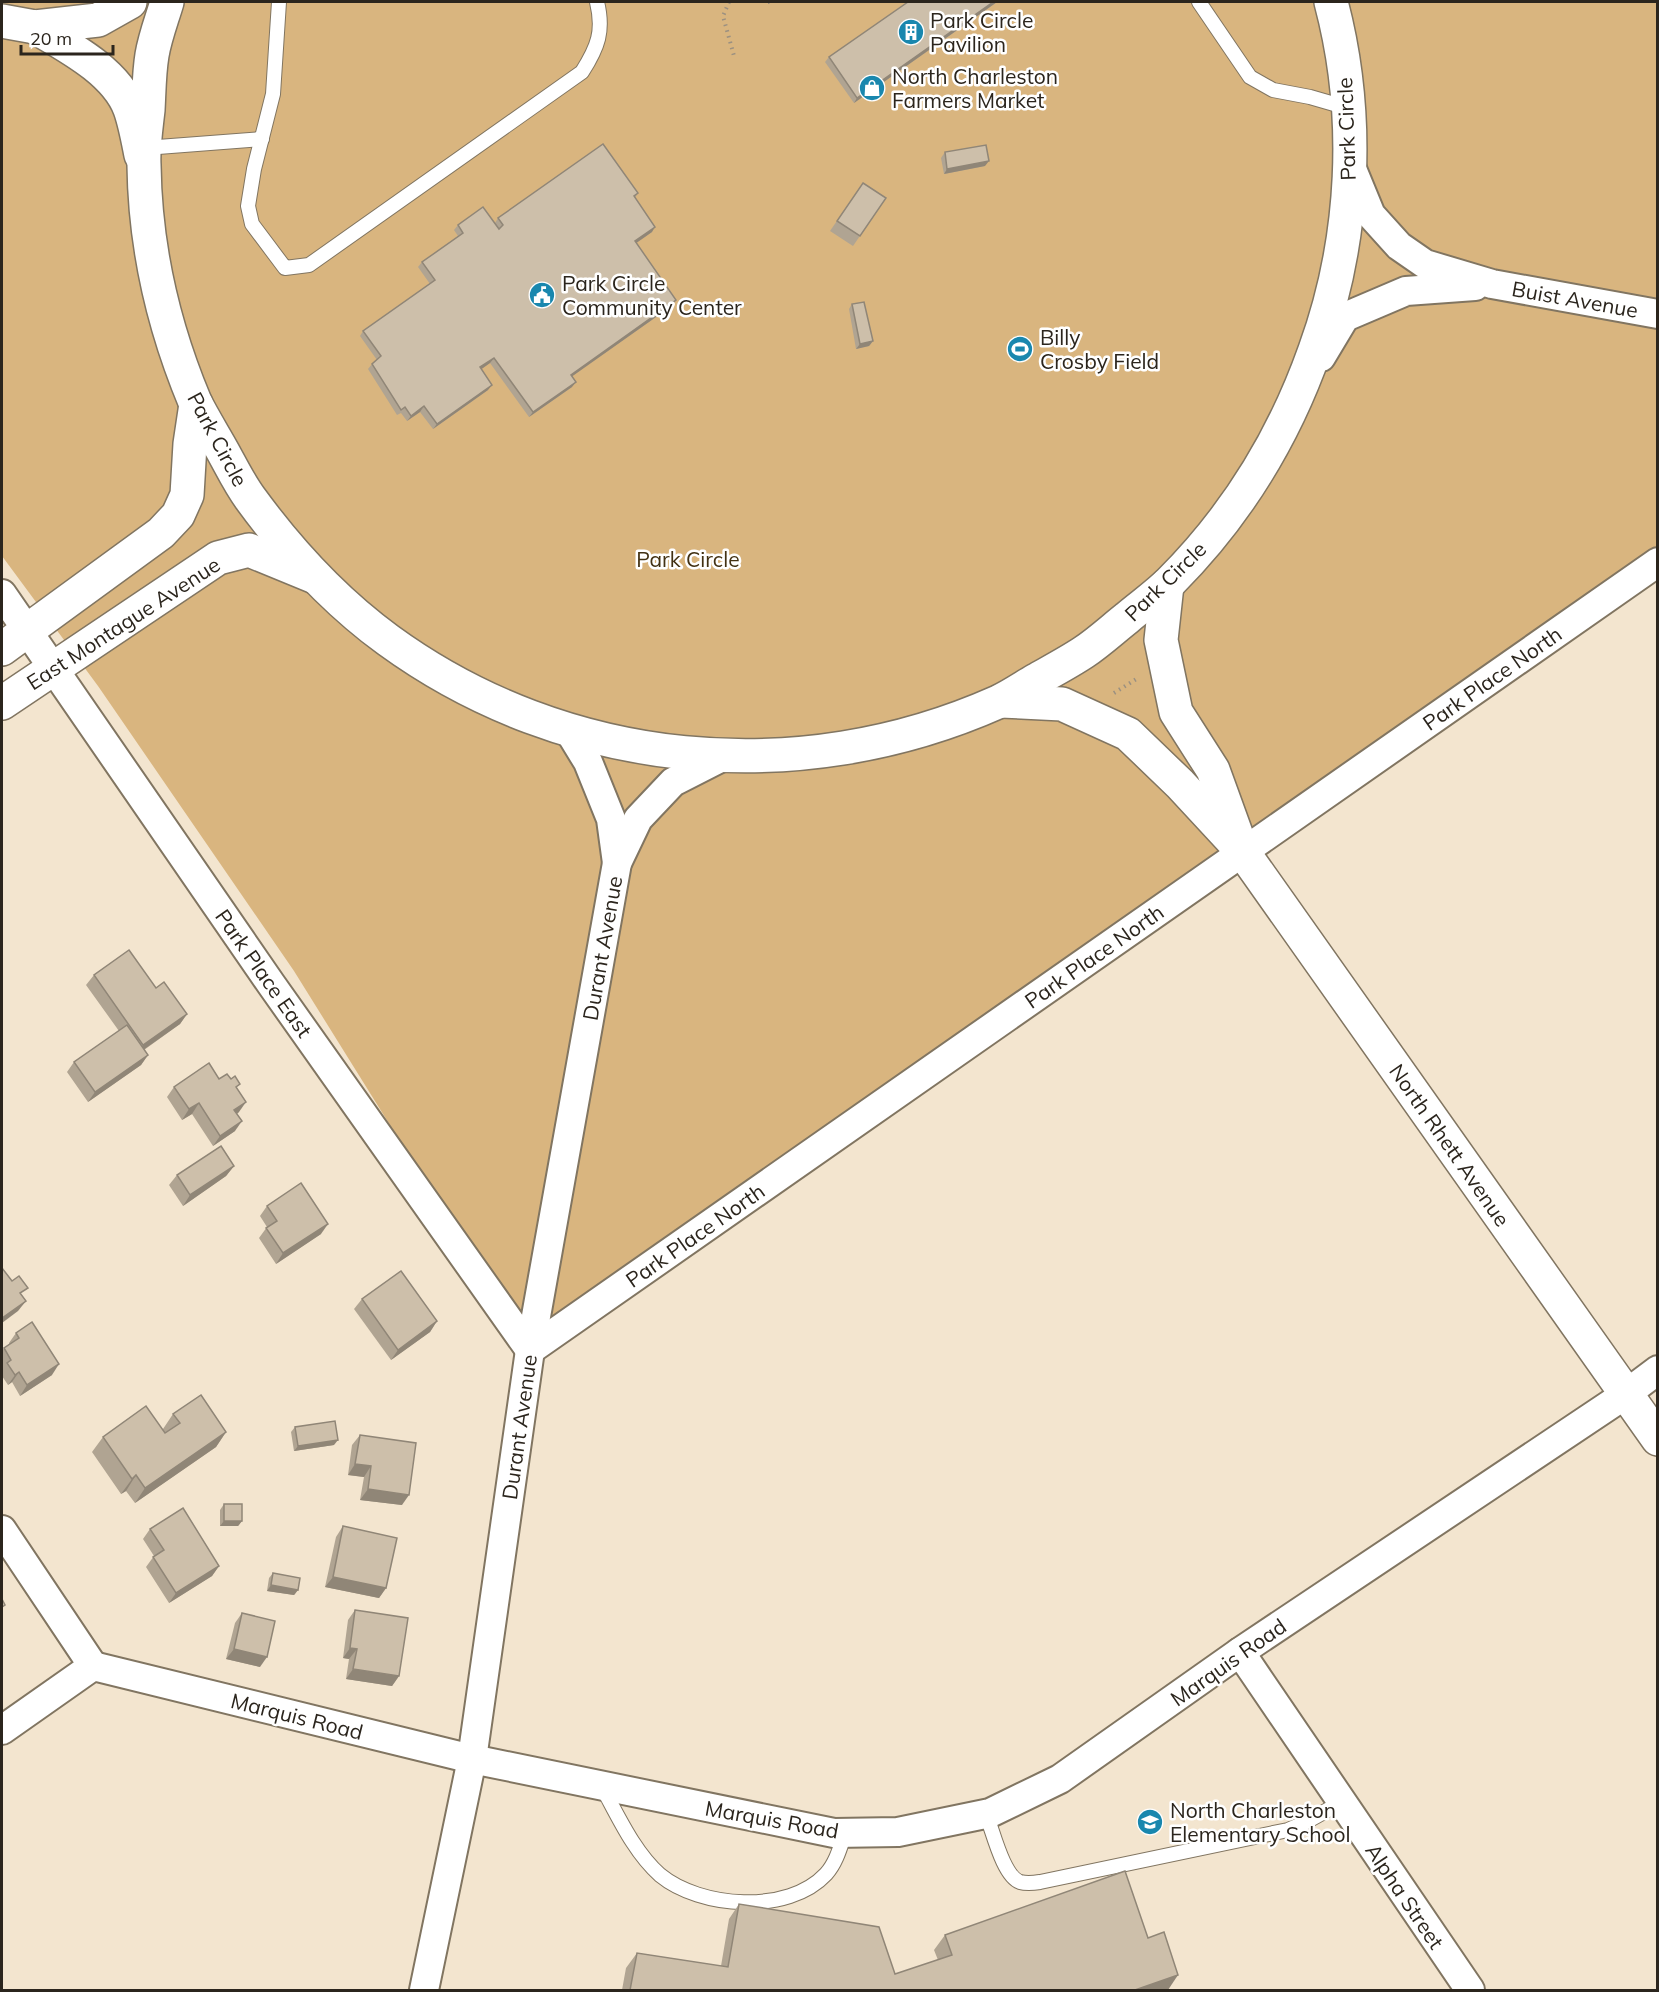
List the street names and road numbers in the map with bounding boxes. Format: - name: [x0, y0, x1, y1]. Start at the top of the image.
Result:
- street label: Park Circle: [1331, 77, 1361, 181]
- street label: Buist Avenue: [1510, 275, 1640, 323]
- street label: Park Circle: [182, 387, 254, 491]
- street label: Park Circle: [1119, 536, 1211, 626]
- street label: East Montague Avenue: [22, 551, 224, 695]
- street label: Park Place North: [1418, 620, 1566, 736]
- street label: Durant Avenue: [577, 874, 627, 1022]
- street label: Park Place North: [1020, 898, 1168, 1014]
- street label: Park Place East: [210, 904, 318, 1042]
- street label: North Rhett Avenue: [1384, 1059, 1516, 1231]
- street label: Park Place North: [621, 1177, 769, 1293]
- street label: Durant Avenue: [496, 1353, 542, 1501]
- street label: Marquis Road: [1165, 1613, 1291, 1711]
- street label: Marquis Road: [228, 1687, 366, 1745]
- street label: Marquis Road: [703, 1794, 841, 1844]
- street label: Alpha Street: [1360, 1838, 1450, 1954]

